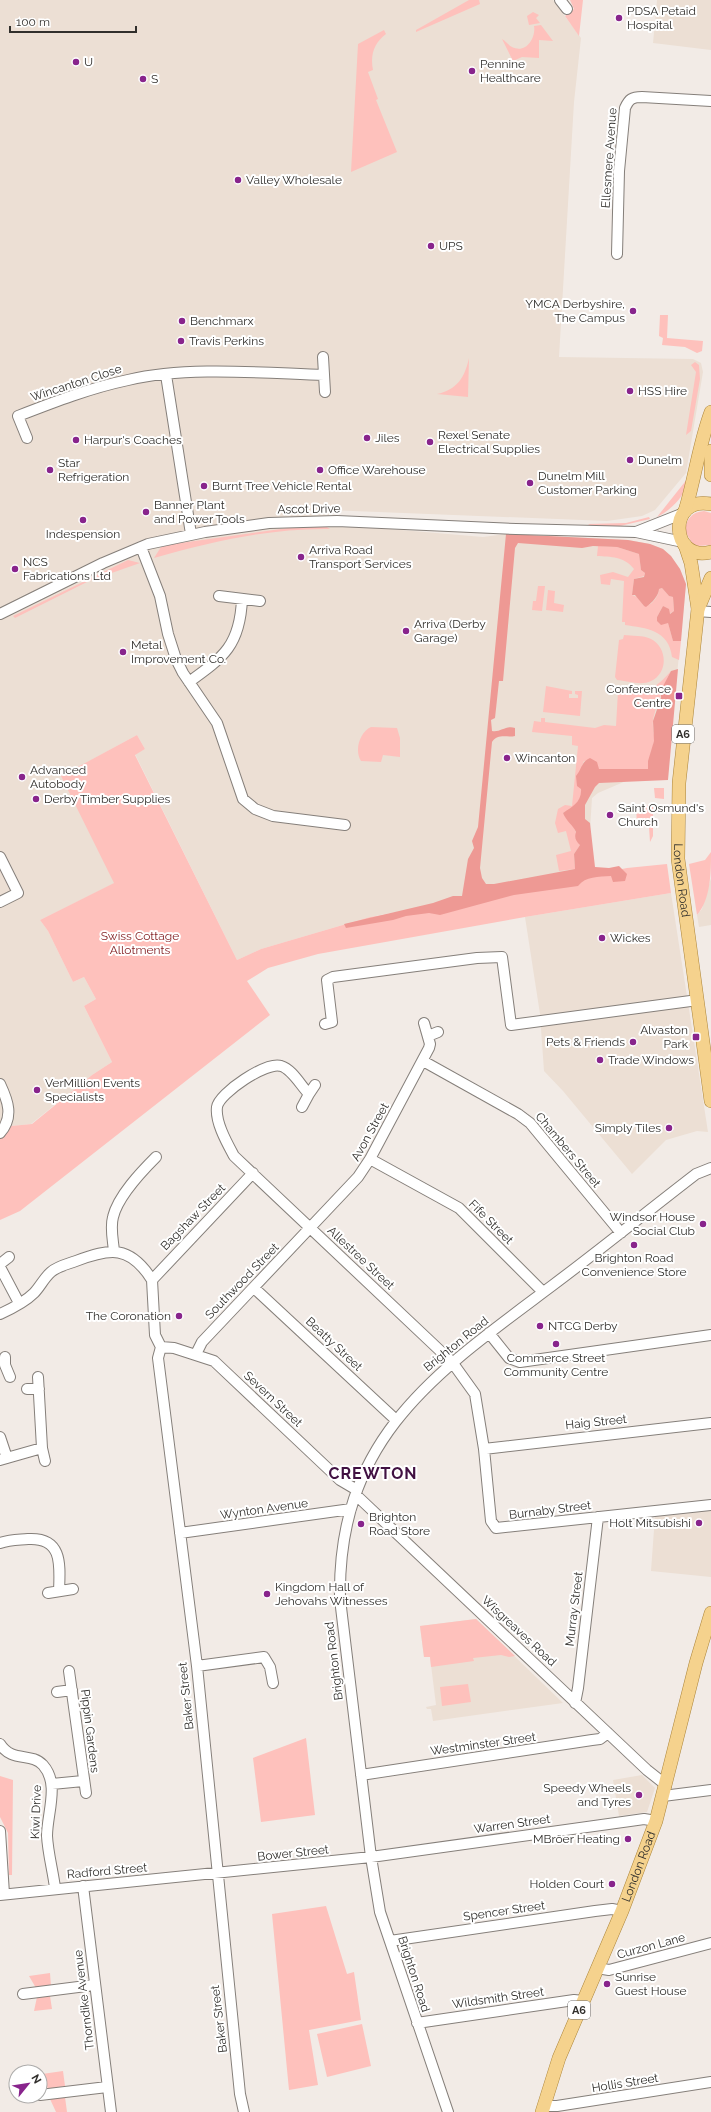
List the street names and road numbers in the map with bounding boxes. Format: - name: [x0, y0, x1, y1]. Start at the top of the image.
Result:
- street label: Ellesmere Avenue: [599, 107, 619, 209]
- street label: Wincanton Close: [29, 362, 123, 404]
- street label: Ascot Drive: [277, 501, 341, 517]
- road number: A6: [672, 725, 694, 743]
- street label: London Road: [671, 843, 693, 918]
- street label: Avon Street: [348, 1100, 392, 1164]
- street label: Chambers Street: [533, 1110, 603, 1190]
- street label: Bagshaw Street: [158, 1181, 228, 1253]
- street label: Fife Street: [466, 1197, 516, 1247]
- street label: Allestree Street: [325, 1224, 397, 1292]
- street label: Southwood Street: [202, 1240, 282, 1322]
- street label: Beatty Street: [303, 1314, 365, 1374]
- street label: Brighton Road: [421, 1314, 491, 1374]
- street label: Severn Street: [241, 1368, 305, 1430]
- street label: Haig Street: [565, 1412, 627, 1432]
- street label: Wynton Avenue: [219, 1496, 309, 1522]
- street label: Burnaby Street: [508, 1498, 592, 1522]
- street label: Murray Street: [562, 1571, 586, 1647]
- street label: Wisgreaves Road: [479, 1593, 559, 1669]
- street label: Brighton Road: [322, 1621, 346, 1701]
- street label: Baker Street: [175, 1662, 197, 1730]
- street label: Pippin Gardens: [78, 1688, 102, 1774]
- street label: Westminster Street: [429, 1730, 537, 1758]
- street label: Kiwi Drive: [28, 1785, 44, 1839]
- street label: Warren Street: [473, 1812, 551, 1836]
- street label: London Road: [619, 1829, 658, 1904]
- street label: Bower Street: [257, 1842, 329, 1864]
- street label: Radford Street: [66, 1861, 148, 1881]
- street label: Spencer Street: [462, 1898, 546, 1924]
- street label: Curzon Lane: [615, 1930, 687, 1962]
- street label: Brighton Road: [395, 1934, 433, 2014]
- street label: Thorndike Avenue: [71, 1949, 97, 2051]
- street label: Baker Street: [208, 1984, 230, 2054]
- street label: Wildsmith Street: [451, 1985, 545, 2011]
- road number: A6: [568, 2001, 590, 2019]
- street label: Hollis Street: [591, 2071, 659, 2095]

